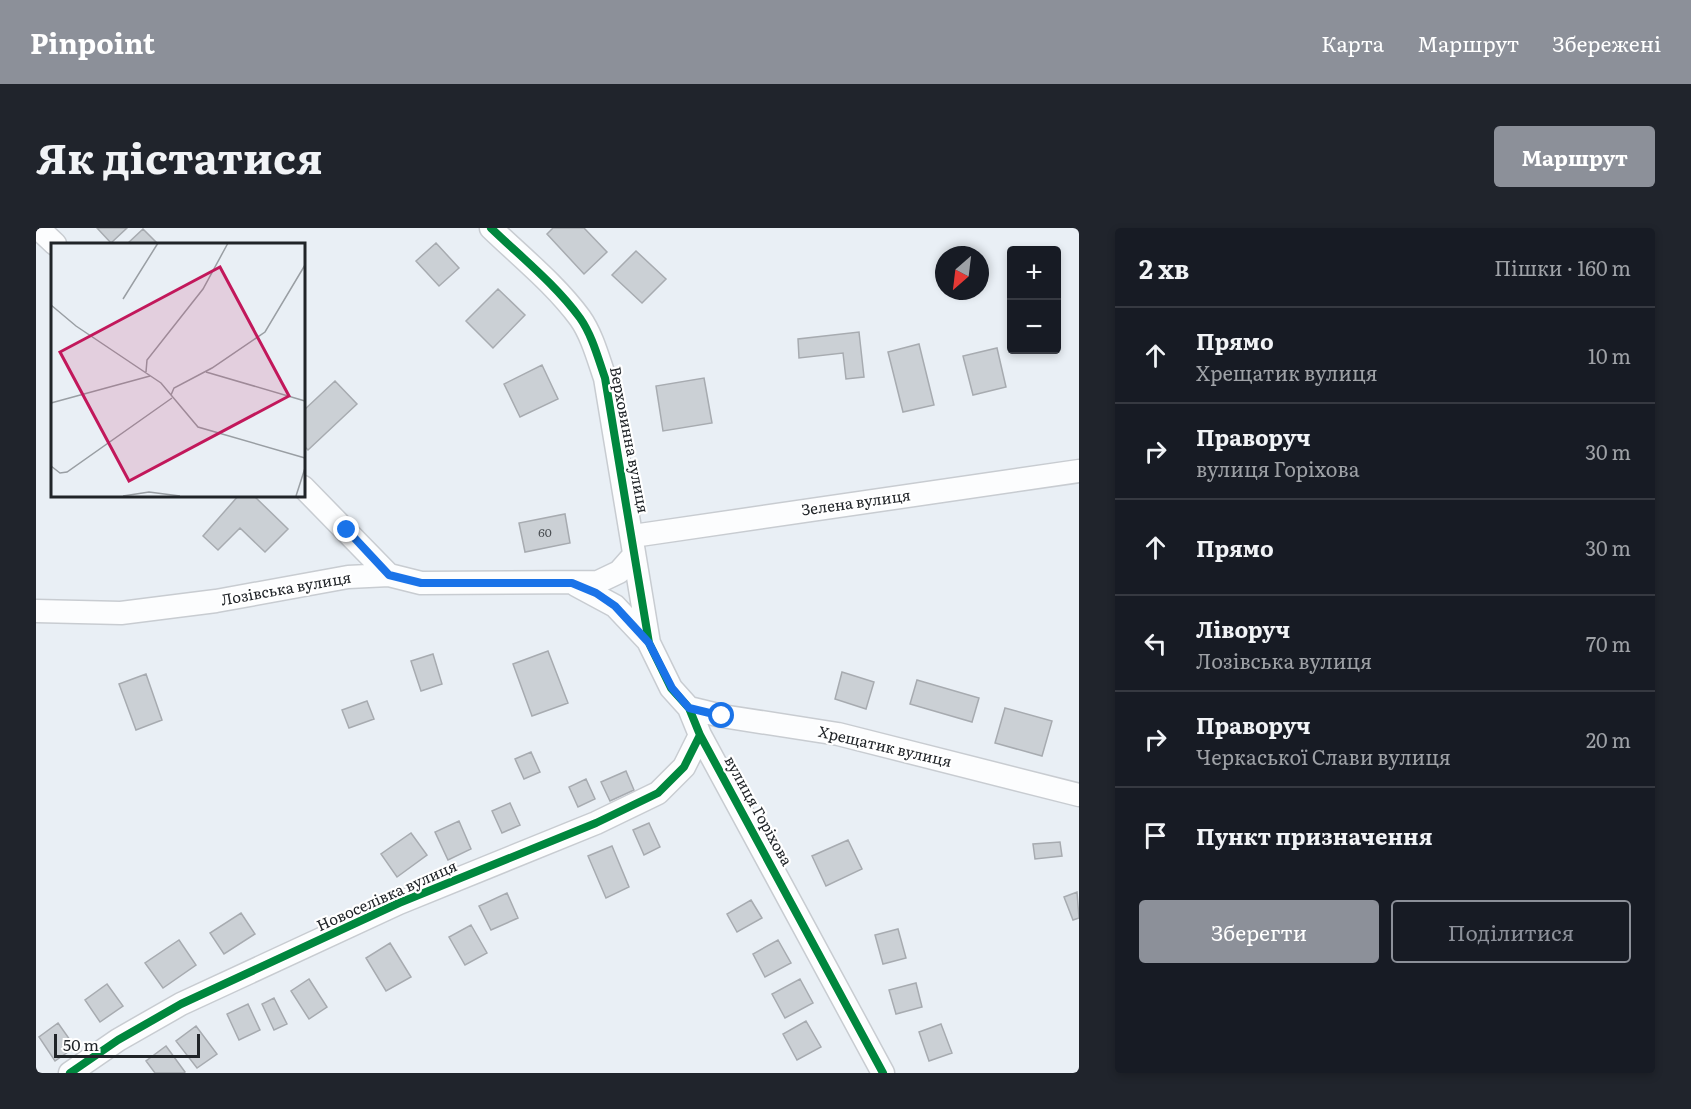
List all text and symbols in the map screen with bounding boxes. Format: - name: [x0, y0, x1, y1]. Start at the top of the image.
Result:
- text: Pinpoint: [30, 21, 155, 63]
- text: Карта: [1321, 27, 1384, 58]
- text: Маршрут: [1417, 27, 1519, 58]
- text: Збережені: [1552, 27, 1661, 58]
- text: Як дістатися: [36, 125, 323, 187]
- button: Маршрут: [1494, 126, 1655, 187]
- inset map: [51, 243, 304, 496]
- north arrow: [935, 246, 989, 300]
- map controls: [1007, 246, 1061, 354]
- button: +: [1007, 246, 1061, 300]
- text: 2 хв: [1139, 248, 1189, 287]
- text: Пішки · 160 m: [1494, 252, 1631, 282]
- button: −: [1007, 300, 1061, 354]
- text: Прямо: [1196, 324, 1274, 357]
- icon: ahead: [1139, 339, 1172, 372]
- text: 10 m: [1588, 340, 1631, 370]
- text: Хрещатик вулиця: [1196, 357, 1378, 387]
- street label: Верховинна вулиця: [605, 364, 656, 515]
- text: Праворуч: [1196, 420, 1311, 453]
- icon: right: [1139, 435, 1172, 468]
- text: 30 m: [1585, 436, 1631, 466]
- text: вулиця Горіхова: [1196, 453, 1360, 483]
- street label: Зелена вулиця: [800, 482, 912, 521]
- route end: [333, 516, 359, 542]
- house number: 60: [538, 523, 552, 541]
- icon: ahead: [1139, 531, 1172, 564]
- text: Прямо: [1196, 531, 1274, 564]
- text: 30 m: [1585, 532, 1631, 562]
- street label: Лозівська вулиця: [219, 565, 353, 610]
- text: Ліворуч: [1196, 612, 1290, 645]
- icon: left: [1139, 627, 1172, 660]
- text: 70 m: [1586, 628, 1631, 658]
- text: Лозівська вулиця: [1196, 645, 1372, 675]
- route start: [708, 702, 734, 728]
- text: Праворуч: [1196, 708, 1311, 741]
- street label: Хрещатик вулиця: [816, 719, 954, 772]
- icon: right: [1139, 723, 1172, 756]
- text: 20 m: [1586, 724, 1631, 754]
- text: Черкаської Слави вулиця: [1196, 741, 1451, 771]
- street label: вулиця Горіхова: [720, 751, 800, 870]
- icon: arrive: [1139, 819, 1172, 852]
- text: Пункт призначення: [1196, 819, 1433, 852]
- street label: Новоселівка вулиця: [312, 853, 460, 936]
- button: Зберегти: [1139, 900, 1379, 963]
- button: Поділитися: [1391, 900, 1631, 963]
- scale bar: [54, 1031, 200, 1058]
- text: 50 m: [63, 1032, 99, 1056]

